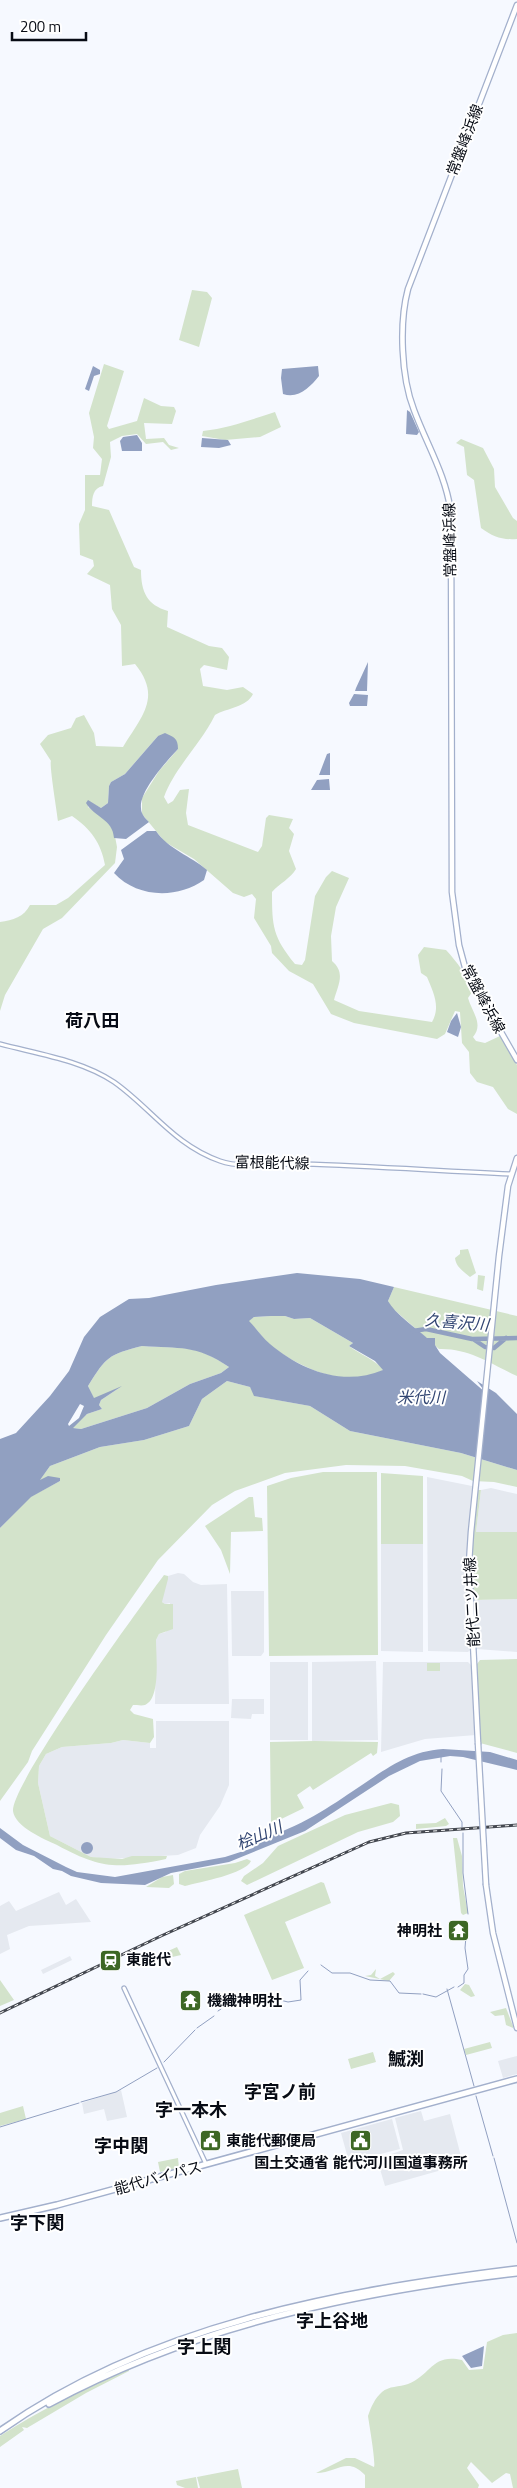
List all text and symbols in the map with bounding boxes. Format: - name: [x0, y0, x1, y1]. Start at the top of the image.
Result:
- scale bar: [12, 10, 86, 42]
- text: 200 m: [20, 15, 61, 38]
- street label: 常盤峰浜線: [440, 101, 489, 179]
- street label: 常盤峰浜線: [437, 502, 462, 578]
- street label: 常盤峰浜線: [456, 960, 511, 1037]
- district label: 荷八田: [65, 1007, 119, 1034]
- street label: 富根能代線: [234, 1150, 310, 1175]
- water label: 久喜沢川: [424, 1307, 492, 1337]
- water label: 米代川: [397, 1385, 447, 1409]
- street label: 能代二ツ井線: [458, 1556, 485, 1648]
- water label: 桧山川: [232, 1814, 288, 1855]
- place label: 神明社: [396, 1919, 442, 1942]
- temple icon: 神明社: [446, 1919, 470, 1943]
- station icon: 東能代: [98, 1948, 122, 1972]
- place label: 東能代: [126, 1948, 171, 1971]
- temple icon: 機織神明社: [179, 1989, 203, 2013]
- place label: 機織神明社: [207, 1989, 282, 2012]
- district label: 鰄渕: [388, 2045, 424, 2072]
- district label: 字宮ノ前: [244, 2078, 316, 2105]
- district label: 字一本木: [155, 2096, 227, 2123]
- public building icon: 国土交通省 能代河川国道事務所: [349, 2128, 373, 2152]
- public building icon: 東能代郵便局: [198, 2129, 222, 2153]
- place label: 東能代郵便局: [226, 2129, 316, 2152]
- district label: 字中関: [94, 2132, 148, 2159]
- place label: 国土交通省 能代河川国道事務所: [254, 2151, 468, 2174]
- street label: 能代バイパス: [112, 2155, 204, 2200]
- district label: 字下関: [10, 2209, 64, 2236]
- district label: 字上谷地: [296, 2307, 368, 2334]
- district label: 字上関: [177, 2333, 231, 2360]

